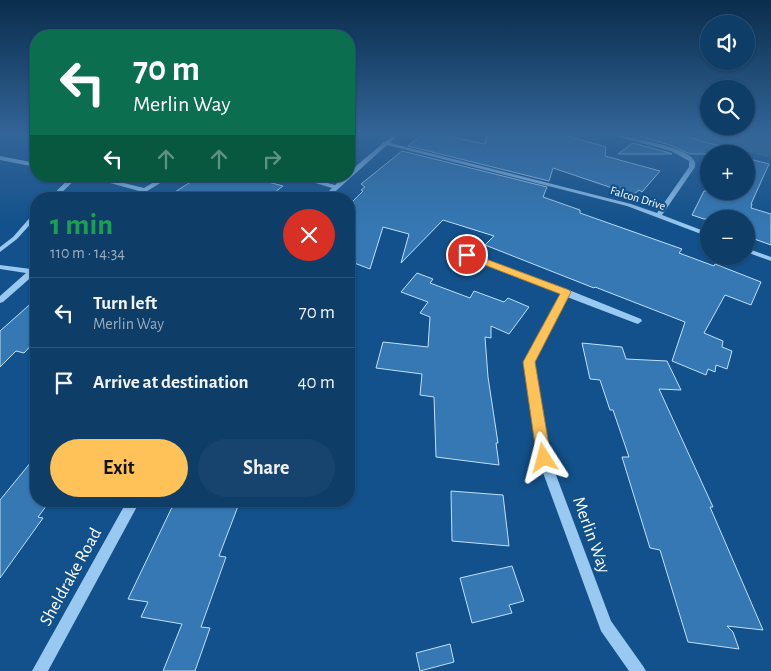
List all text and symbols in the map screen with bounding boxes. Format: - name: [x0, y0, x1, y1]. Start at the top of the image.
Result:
- map controls: [700, 15, 755, 265]
- button: sound: [700, 15, 755, 70]
- icon: left: [50, 50, 115, 115]
- text: 70 m: [133, 52, 200, 87]
- button: search: [700, 80, 755, 135]
- text: Merlin Way: [133, 93, 231, 115]
- icon: left: [99, 145, 127, 173]
- icon: ahead: [152, 145, 180, 173]
- icon: ahead: [205, 145, 233, 173]
- icon: right: [258, 145, 286, 173]
- button: +: [700, 145, 755, 200]
- street label: Falcon Drive: [609, 184, 667, 212]
- button: close: [283, 209, 335, 261]
- text: 1 min: [50, 210, 113, 240]
- button: −: [700, 210, 755, 265]
- pin: [446, 234, 488, 276]
- icon: arrive: [453, 241, 481, 269]
- text: 110 m · 14:34: [50, 245, 125, 261]
- text: Turn left: [93, 294, 157, 313]
- icon: left: [50, 299, 78, 327]
- text: 70 m: [299, 303, 335, 322]
- text: Merlin Way: [93, 316, 164, 332]
- icon: arrive: [50, 369, 78, 397]
- text: Arrive at destination: [93, 373, 249, 392]
- text: 40 m: [297, 373, 335, 392]
- position arrow: [517, 431, 569, 483]
- button: Exit: [50, 439, 188, 497]
- button: Share: [198, 439, 335, 497]
- street label: Merlin Way: [569, 494, 613, 576]
- street label: Sheldrake Road: [37, 525, 105, 629]

